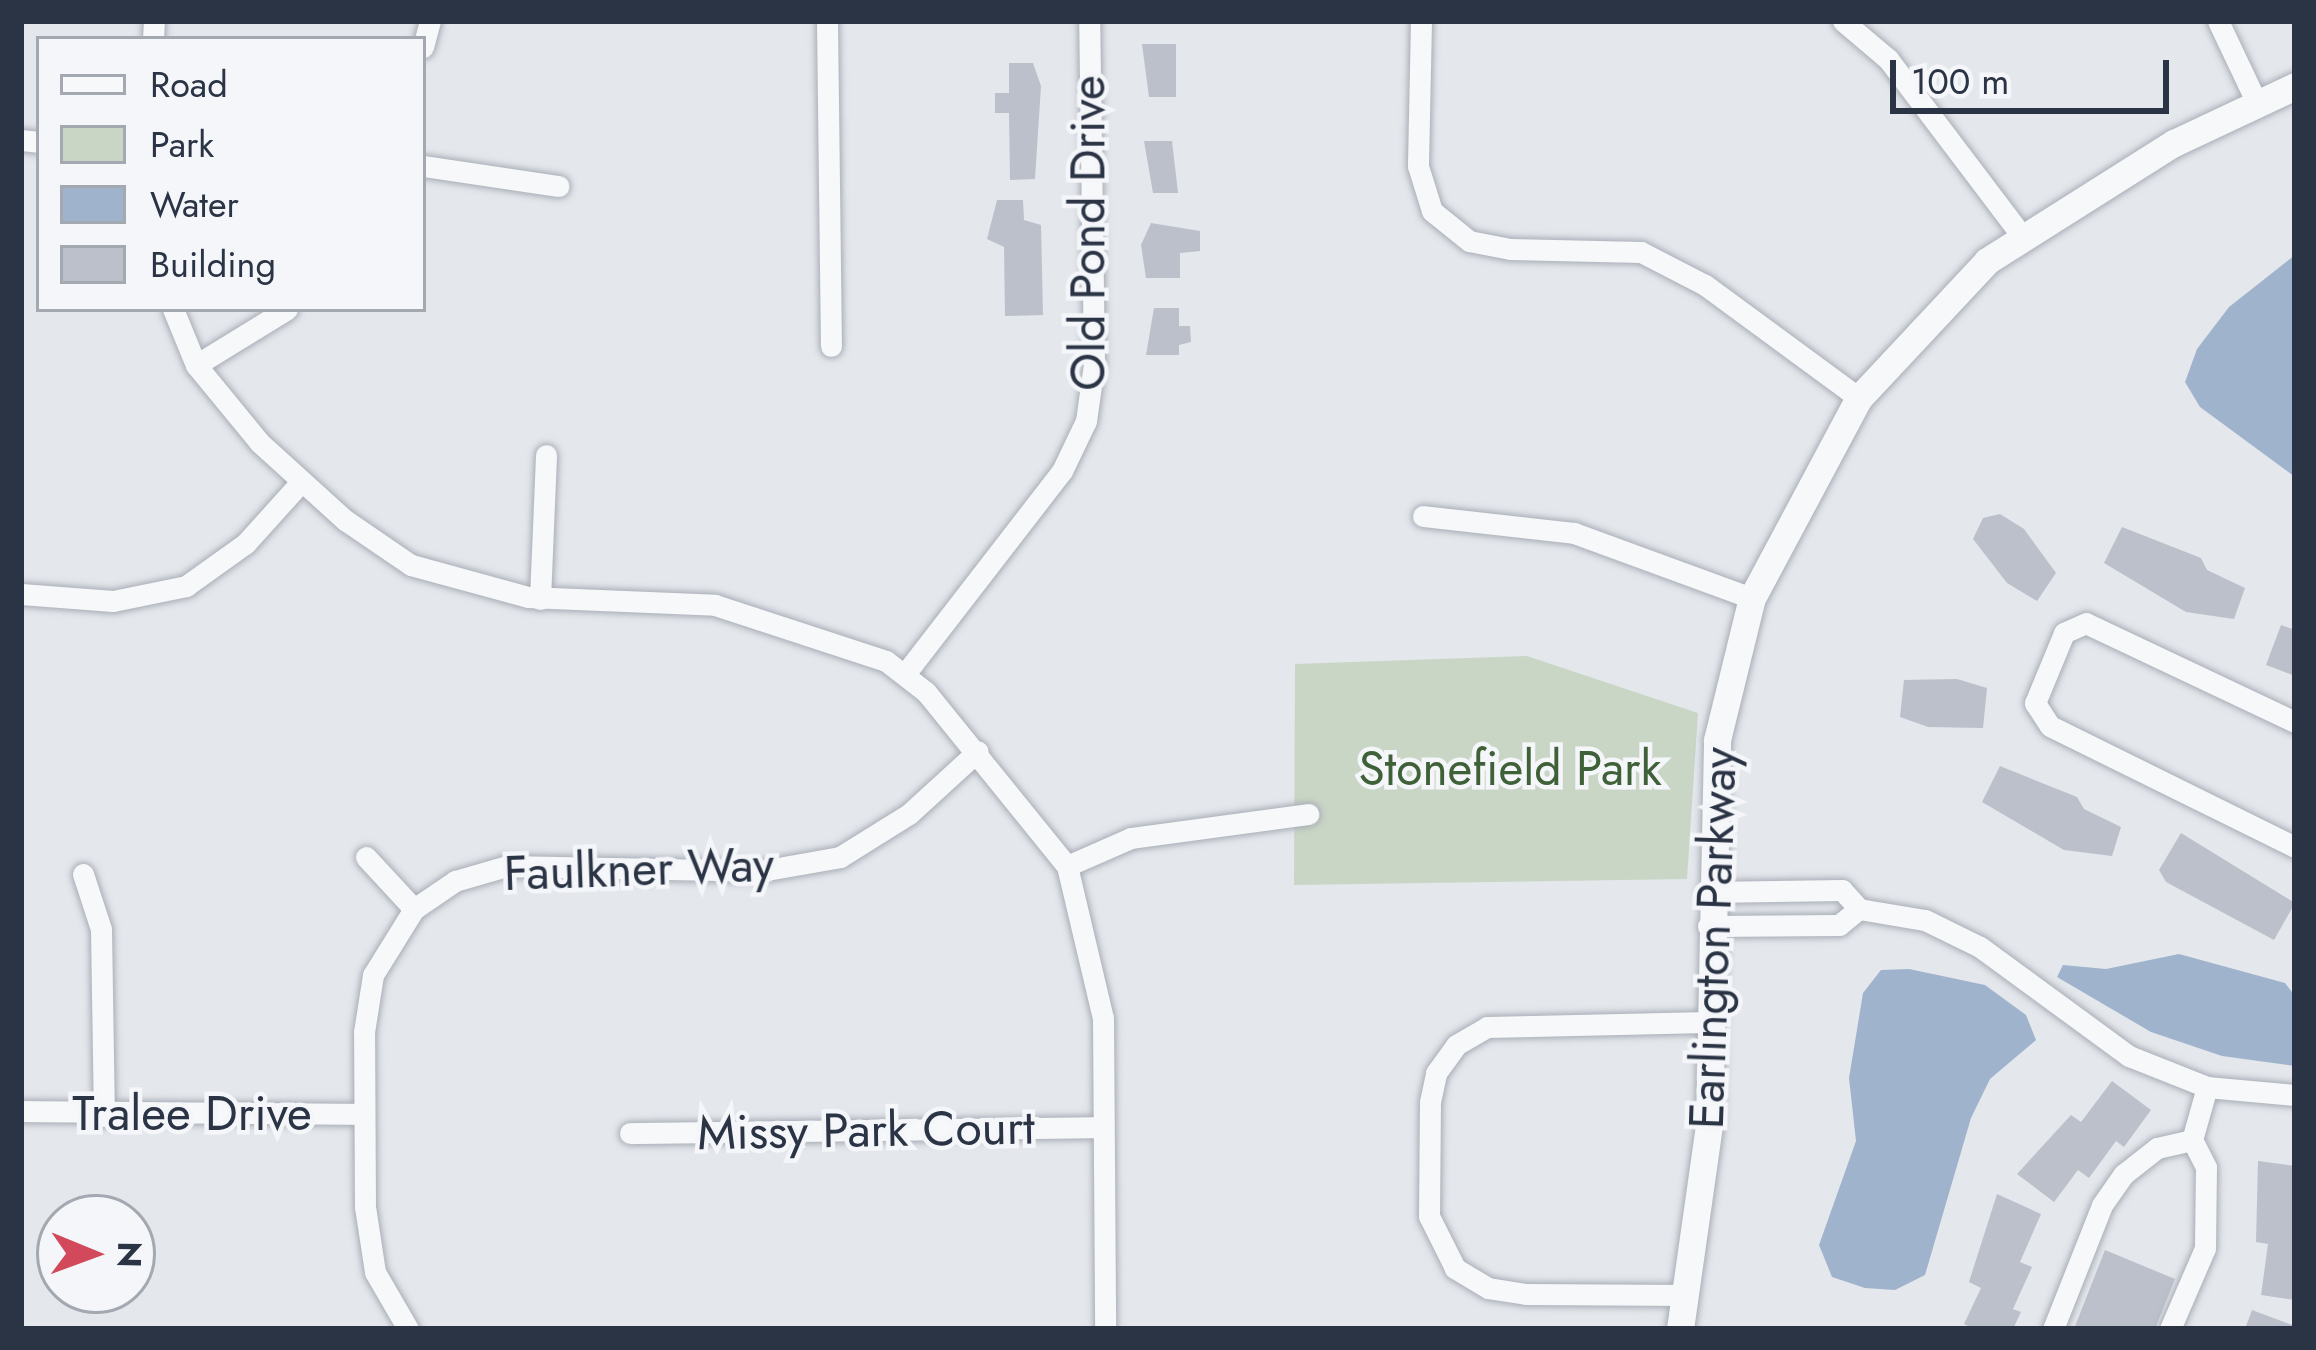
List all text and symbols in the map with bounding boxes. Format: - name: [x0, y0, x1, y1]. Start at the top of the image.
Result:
- legend: [36, 36, 426, 312]
- scale bar: [1896, 36, 2175, 110]
- text: 100 m: [1911, 55, 2009, 107]
- text: Road: [150, 58, 228, 110]
- street label: Old Pond Drive: [1059, 75, 1117, 391]
- text: Park: [150, 118, 214, 170]
- text: Water: [150, 178, 239, 230]
- text: Building: [150, 238, 276, 290]
- park label: Stonefield Park: [1358, 740, 1662, 798]
- street label: Earlington Parkway: [1678, 746, 1748, 1130]
- street label: Faulkner Way: [503, 835, 775, 903]
- street label: Tralee Drive: [72, 1085, 312, 1143]
- street label: Missy Park Court: [697, 1098, 1035, 1162]
- north arrow: [36, 1194, 156, 1314]
- text: N: [106, 1241, 153, 1268]

